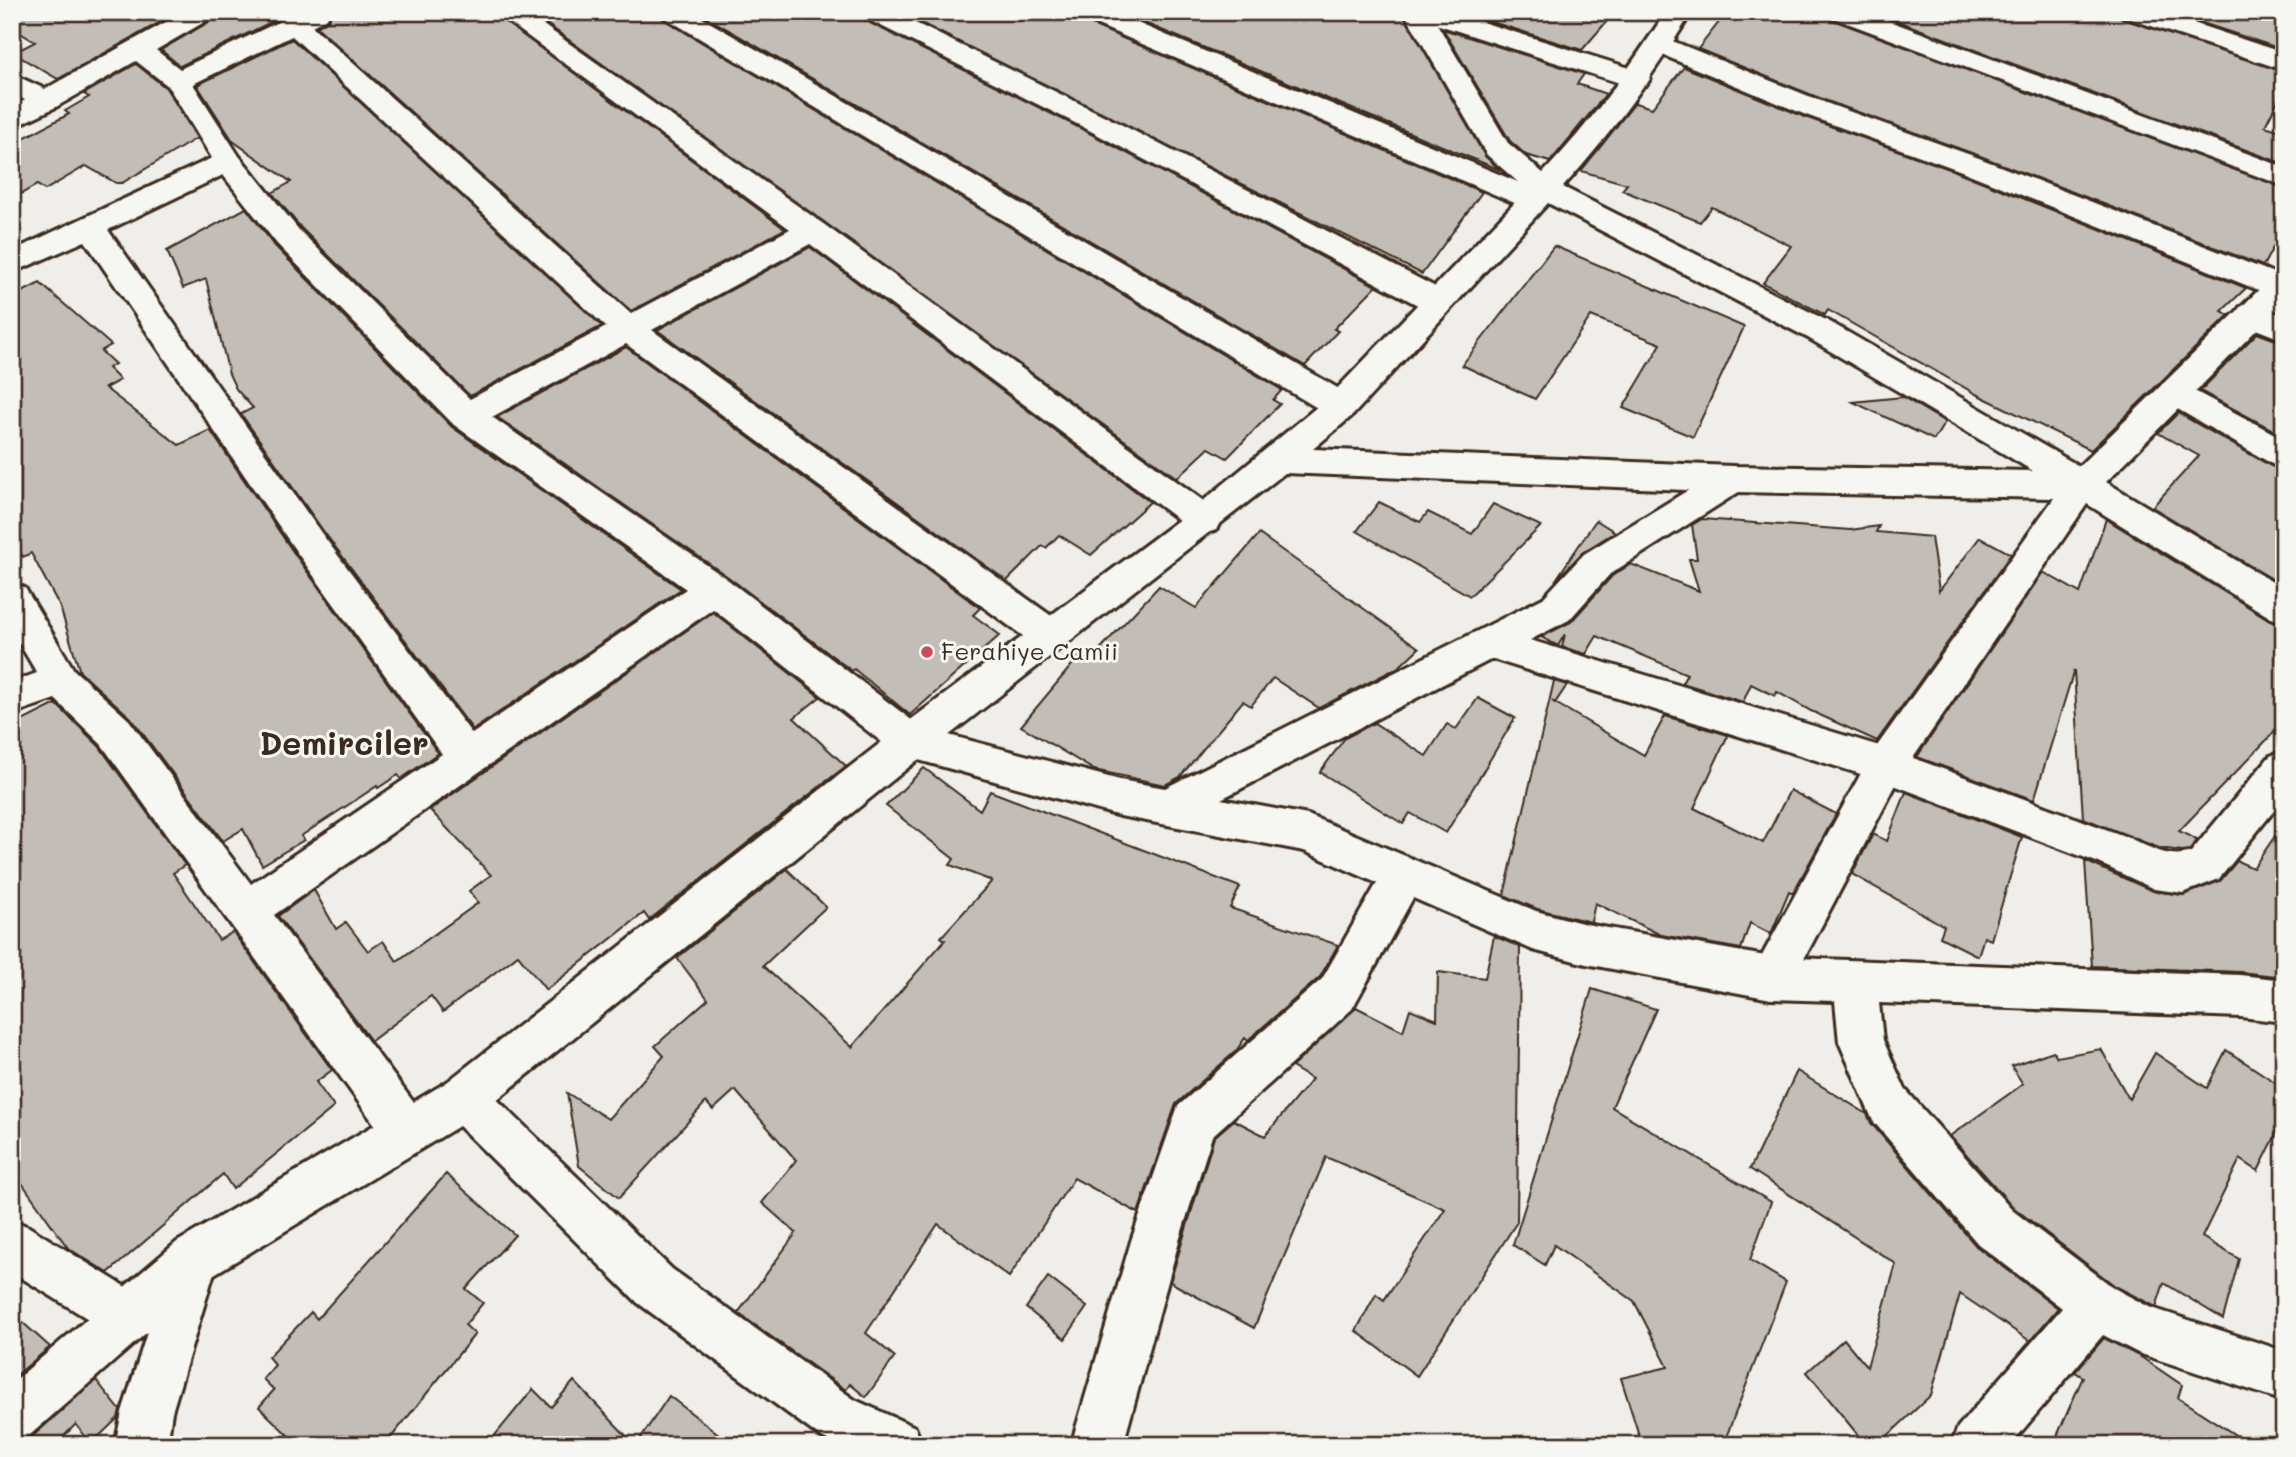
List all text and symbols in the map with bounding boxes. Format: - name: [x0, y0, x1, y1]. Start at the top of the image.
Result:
- place label: Ferahiye Camii: [941, 635, 1118, 666]
- marker: Ferahiye Camii: [919, 644, 935, 660]
- district label: Demirciler: [259, 721, 429, 763]

